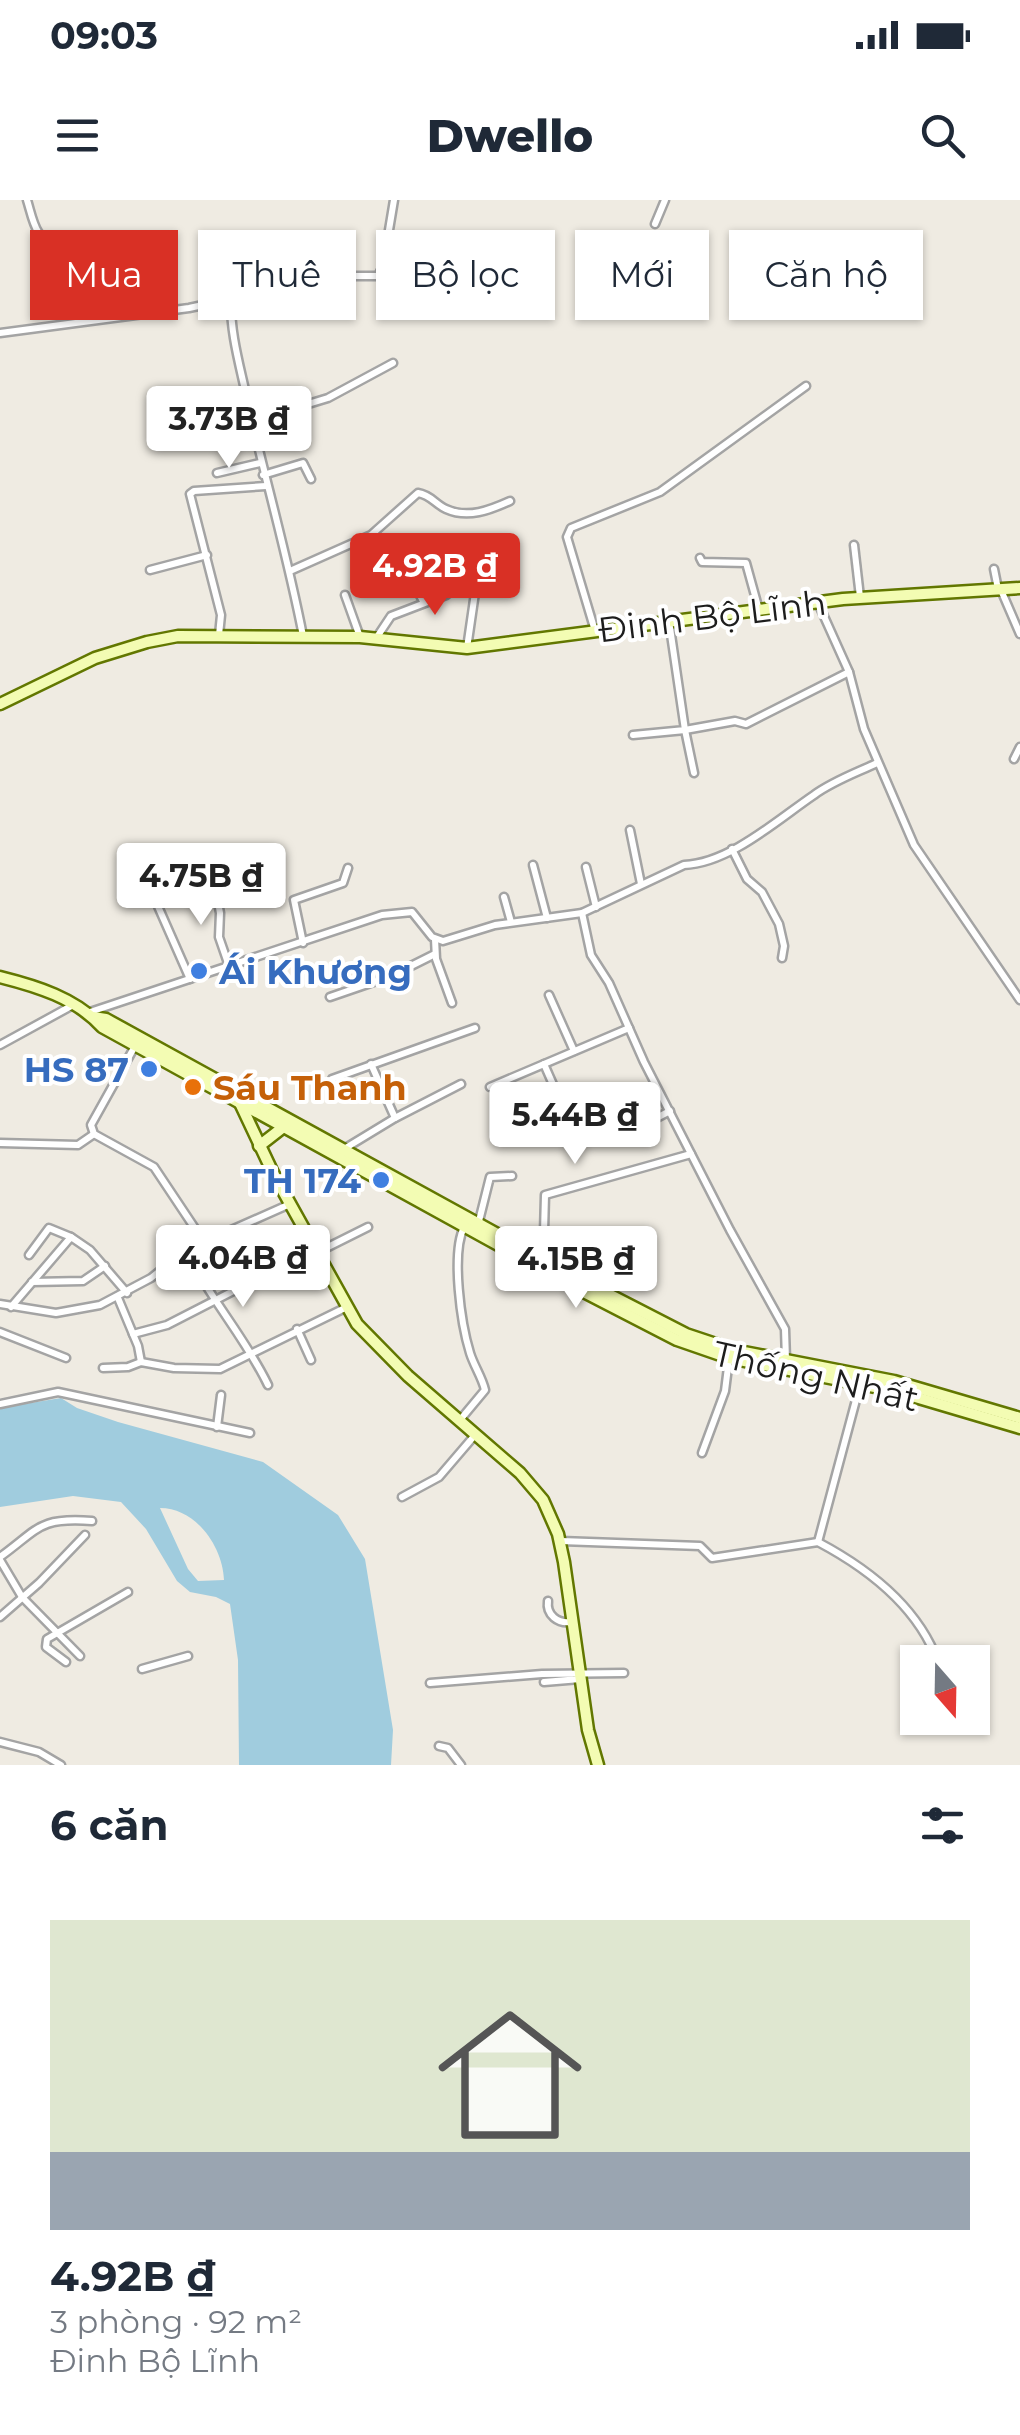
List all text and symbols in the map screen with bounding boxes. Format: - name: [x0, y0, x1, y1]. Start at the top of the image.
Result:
- text: 09:03: [50, 12, 158, 59]
- icon: menu: [50, 108, 105, 163]
- text: Dwello: [427, 108, 593, 163]
- icon: search: [915, 108, 970, 163]
- chip: Mua: [30, 230, 178, 320]
- chip: Thuê: [198, 230, 356, 320]
- chip: Bộ lọc: [376, 230, 555, 320]
- chip: Mới: [575, 230, 709, 320]
- chip: Căn hộ: [729, 230, 923, 320]
- pin: 3.73B ₫: [137, 386, 321, 471]
- text: 3.73B ₫: [168, 399, 290, 438]
- pin: 4.92B ₫: [343, 533, 527, 618]
- text: 4.92B ₫: [372, 546, 498, 585]
- street label: Đinh Bộ Lĩnh: [595, 581, 829, 651]
- pin: 4.75B ₫: [109, 843, 293, 928]
- text: 4.75B ₫: [139, 856, 263, 895]
- place label: Ái Khương: [218, 950, 412, 993]
- marker: Ái Khương: [188, 960, 210, 982]
- place label: HS 87: [24, 1048, 129, 1091]
- marker: HS 87: [138, 1058, 160, 1080]
- place label: Sáu Thanh: [213, 1066, 407, 1109]
- marker: Sáu Thanh: [182, 1076, 204, 1098]
- pin: 5.44B ₫: [483, 1082, 667, 1167]
- text: 5.44B ₫: [511, 1095, 639, 1134]
- place label: TH 174: [244, 1159, 361, 1202]
- marker: TH 174: [370, 1169, 392, 1191]
- pin: 4.04B ₫: [151, 1225, 335, 1310]
- pin: 4.15B ₫: [484, 1226, 668, 1311]
- text: 4.04B ₫: [178, 1238, 308, 1277]
- text: 4.15B ₫: [517, 1239, 635, 1278]
- street label: Thống Nhất: [709, 1331, 923, 1421]
- north arrow: [900, 1645, 990, 1735]
- map controls: [900, 1645, 990, 1735]
- icon: filters: [915, 1798, 970, 1853]
- text: 6 căn: [50, 1799, 168, 1851]
- icon: home: [420, 1985, 600, 2165]
- text: 4.92B ₫: [50, 2250, 215, 2302]
- text: 3 phòng · 92 m²: [50, 2302, 302, 2341]
- text: Đinh Bộ Lĩnh: [50, 2341, 260, 2380]

